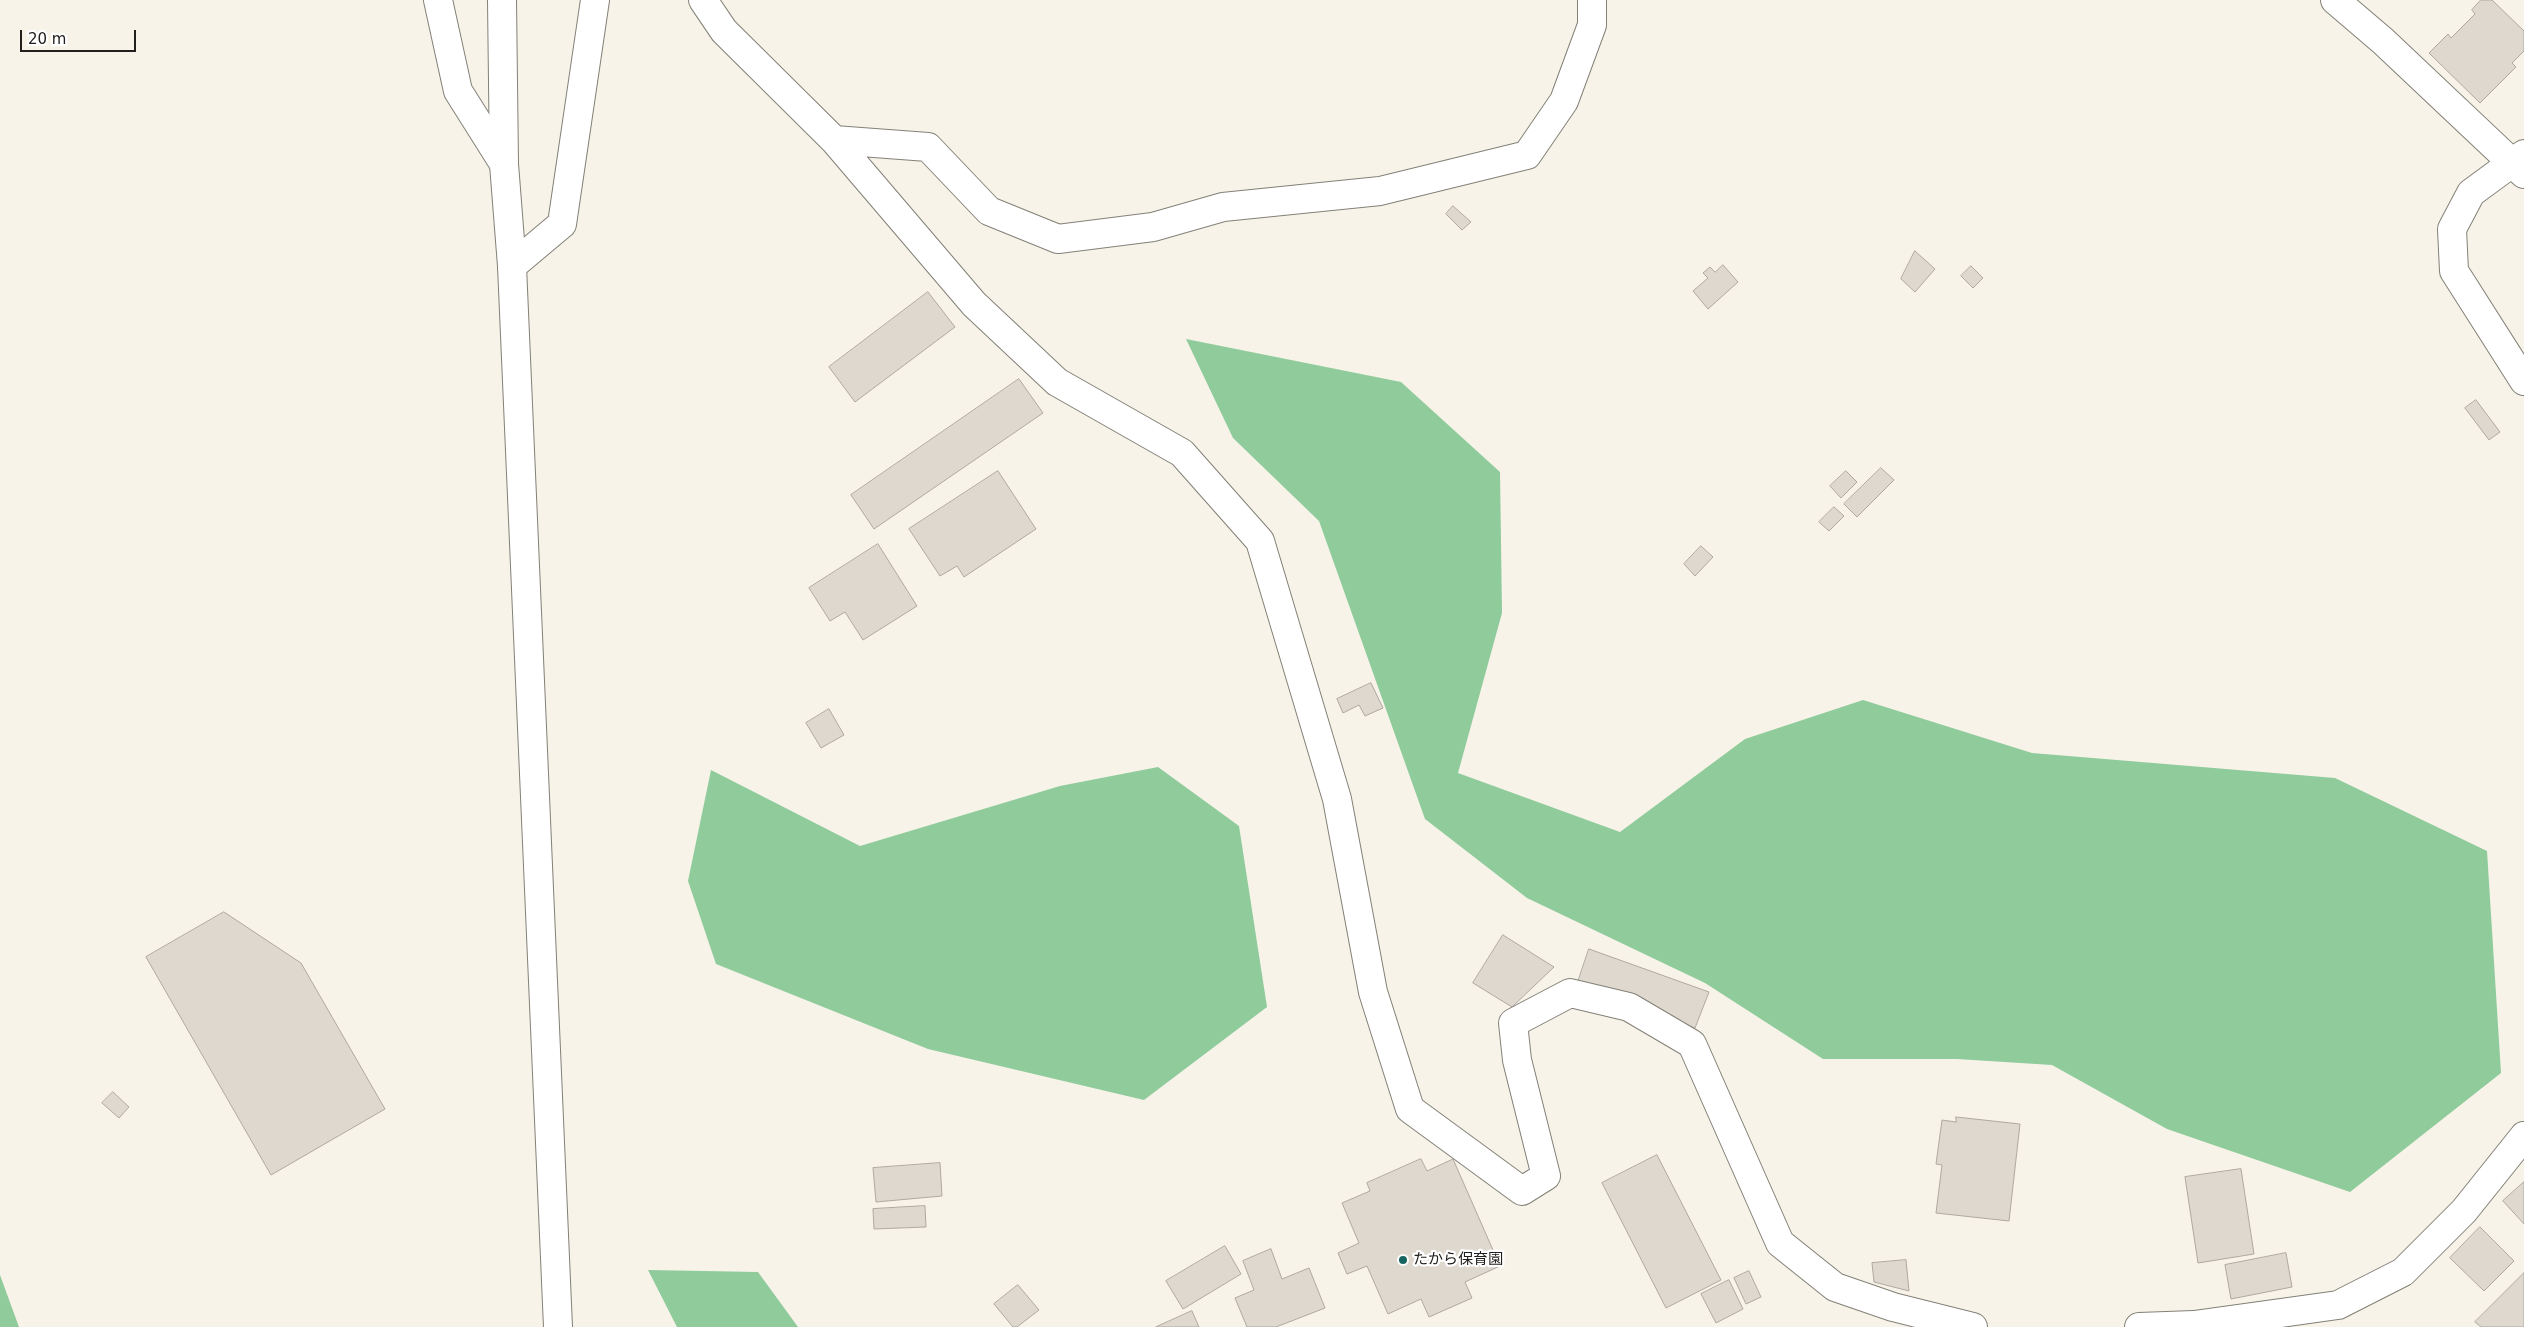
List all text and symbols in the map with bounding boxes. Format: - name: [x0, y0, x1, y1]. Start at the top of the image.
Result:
- scale bar: [22, 20, 139, 52]
- text: 20 m: [28, 30, 66, 48]
- place label: たから保育園: [1413, 1251, 1503, 1269]
- marker: たから保育園: [1397, 1254, 1409, 1266]

